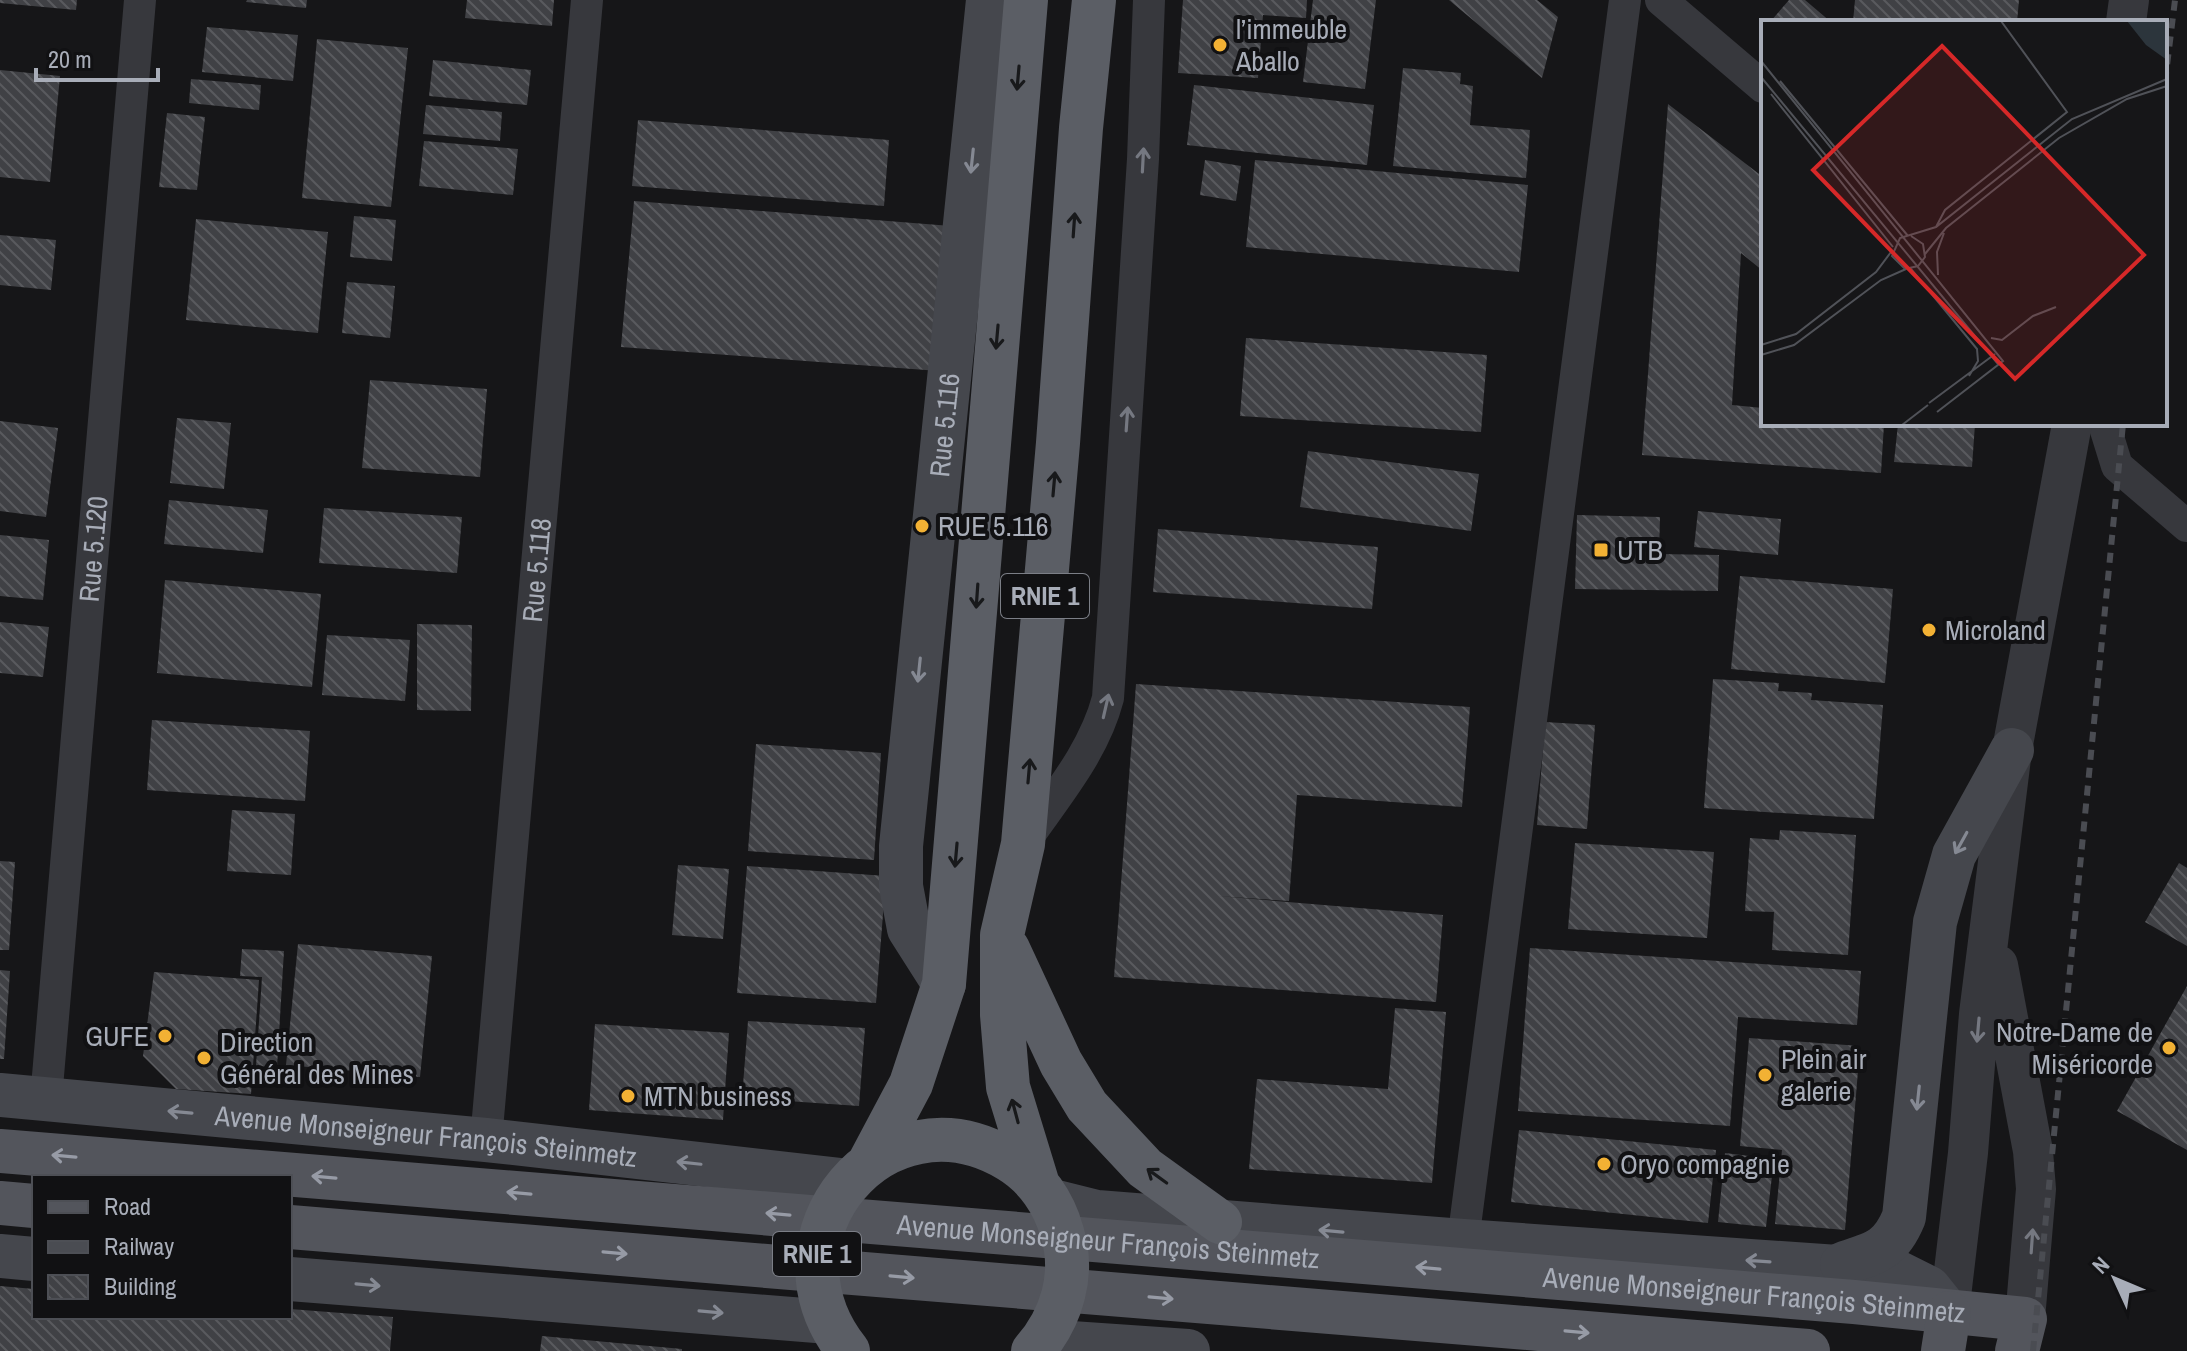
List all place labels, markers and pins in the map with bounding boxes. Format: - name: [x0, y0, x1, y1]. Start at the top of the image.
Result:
- place label: l’immeuble Aballo: [1235, 10, 1347, 80]
- marker: l’immeuble Aballo: [1211, 36, 1229, 54]
- place label: RUE 5.116: [938, 507, 1049, 545]
- marker: RUE 5.116: [913, 517, 931, 535]
- place label: UTB: [1617, 531, 1663, 569]
- marker: UTB: [1592, 541, 1610, 559]
- place label: Microland: [1945, 611, 2046, 649]
- marker: Microland: [1920, 621, 1938, 639]
- place label: Notre-Dame de Miséricorde: [1996, 1013, 2153, 1083]
- place label: GUFE: [85, 1017, 149, 1055]
- place label: Direction Général des Mines: [220, 1023, 414, 1093]
- marker: GUFE: [156, 1027, 174, 1045]
- marker: Notre-Dame de Miséricorde: [2160, 1039, 2178, 1057]
- place label: Plein air galerie: [1781, 1040, 1867, 1110]
- marker: Direction Général des Mines: [195, 1049, 213, 1067]
- marker: Plein air galerie: [1756, 1066, 1774, 1084]
- place label: MTN business: [644, 1077, 792, 1115]
- marker: MTN business: [619, 1087, 637, 1105]
- place label: Oryo compagnie: [1620, 1145, 1790, 1183]
- marker: Oryo compagnie: [1595, 1155, 1613, 1173]

